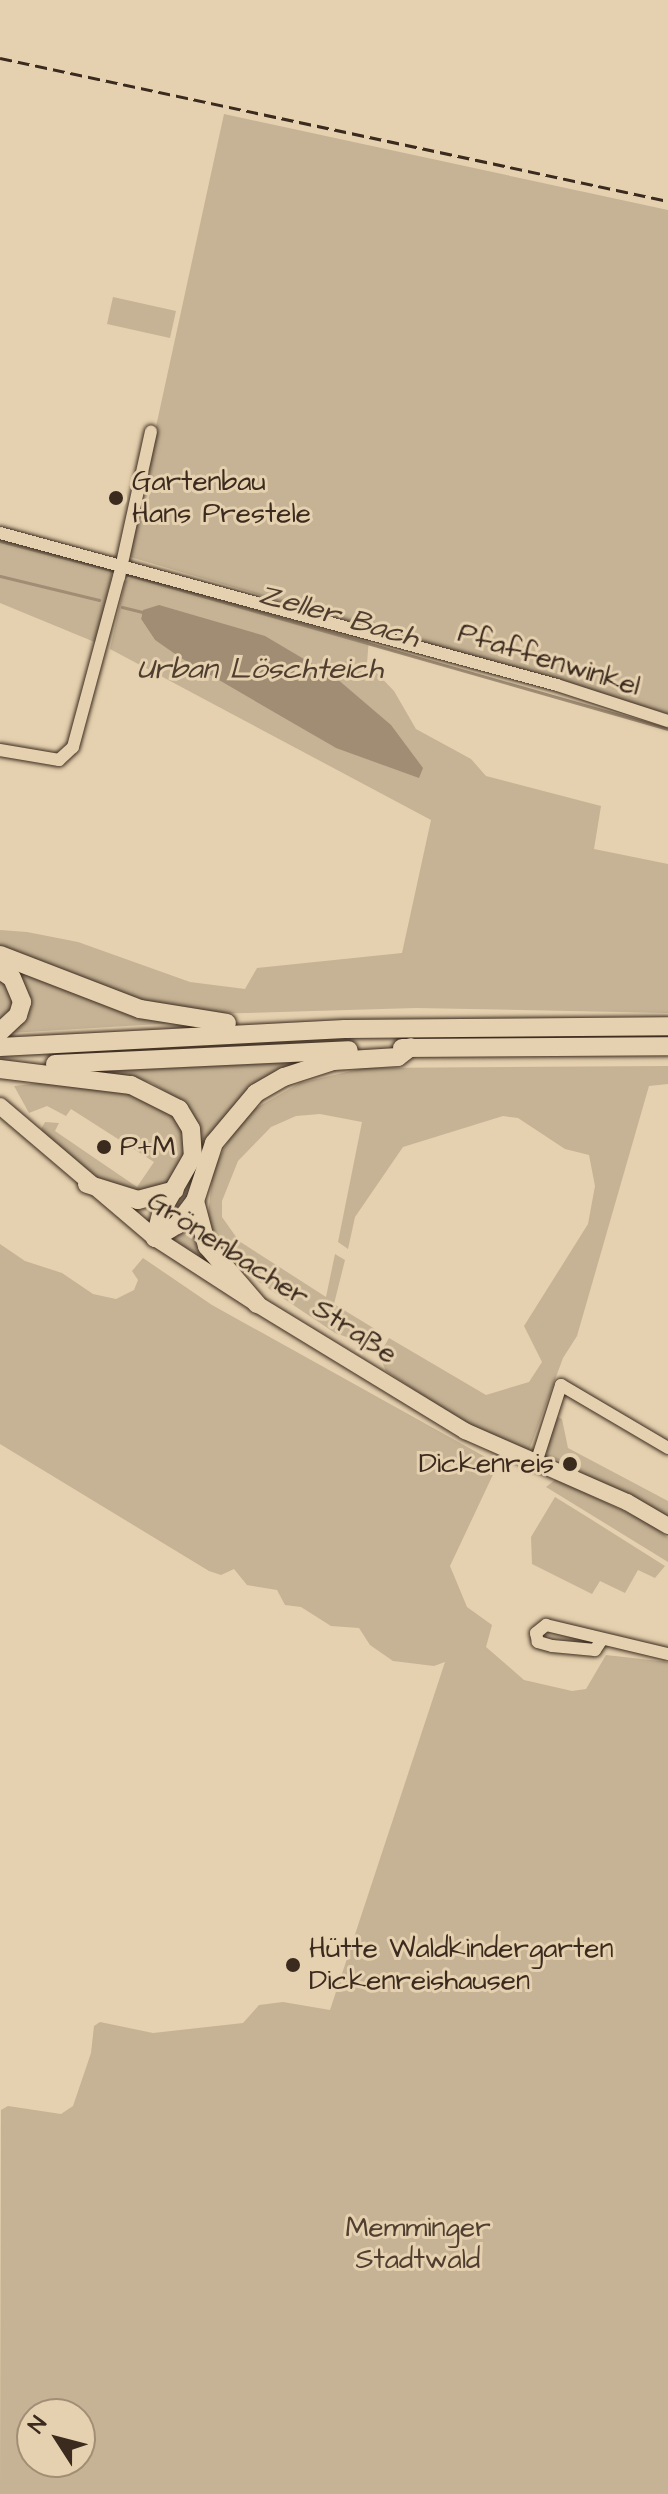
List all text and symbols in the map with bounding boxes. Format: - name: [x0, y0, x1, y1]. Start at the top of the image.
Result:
- place label: Gartenbau Hans Prestele: [132, 465, 311, 531]
- marker: Gartenbau Hans Prestele: [107, 489, 125, 507]
- water label: Zeller Bach: [255, 576, 423, 656]
- street label: Pfaffenwinkel: [454, 616, 644, 704]
- water label: Urban Löschteich: [137, 651, 383, 687]
- place label: P+M: [120, 1130, 176, 1164]
- marker: P+M: [95, 1138, 113, 1156]
- street label: Grönenbacher Straße: [141, 1185, 403, 1371]
- place label: Dickenreis: [419, 1447, 554, 1481]
- marker: Dickenreis: [561, 1455, 579, 1473]
- place label: Hütte Waldkindergarten Dickenreishausen: [309, 1932, 614, 1998]
- marker: Hütte Waldkindergarten Dickenreishausen: [284, 1956, 302, 1974]
- park label: Memminger Stadtwald: [345, 2211, 491, 2277]
- north arrow: [16, 2398, 96, 2478]
- text: N: [21, 2410, 54, 2439]

